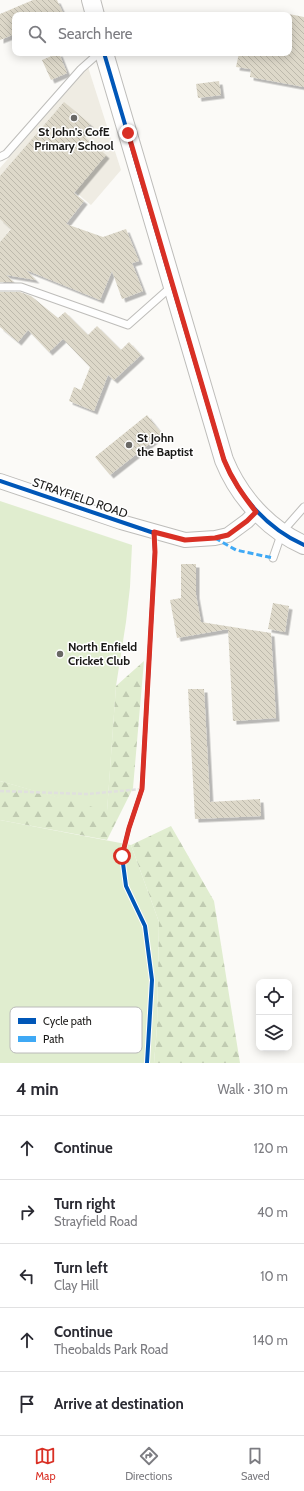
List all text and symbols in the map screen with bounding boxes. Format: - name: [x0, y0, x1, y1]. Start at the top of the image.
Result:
- search box: [12, 12, 292, 56]
- icon: search: [26, 23, 48, 45]
- text: Search here: [58, 25, 133, 43]
- marker: St John's CofE Primary School: [69, 113, 79, 123]
- place label: St John's CofE Primary School: [34, 124, 114, 153]
- route end: [119, 124, 137, 142]
- place label: St John the Baptist: [137, 430, 193, 459]
- marker: St John the Baptist: [124, 440, 134, 450]
- street label: STRAYFIELD ROAD: [30, 474, 130, 521]
- place label: North Enfield Cricket Club: [68, 639, 137, 668]
- marker: North Enfield Cricket Club: [55, 649, 65, 659]
- route start: [113, 847, 131, 865]
- map controls: [256, 979, 292, 1051]
- button: locate: [256, 979, 292, 1015]
- legend: [10, 1007, 142, 1053]
- text: Cycle path: [43, 1014, 92, 1028]
- button: layers: [256, 1015, 292, 1051]
- text: Path: [43, 1032, 64, 1046]
- text: 4 min: [16, 1079, 59, 1099]
- text: Walk · 310 m: [217, 1081, 288, 1097]
- icon: ahead: [16, 1137, 38, 1159]
- text: Continue: [54, 1139, 113, 1157]
- text: 120 m: [254, 1140, 288, 1156]
- text: Turn right: [54, 1195, 115, 1213]
- icon: right: [16, 1201, 38, 1223]
- text: 40 m: [257, 1204, 288, 1220]
- text: Strayfield Road: [54, 1213, 137, 1229]
- text: Turn left: [54, 1259, 108, 1277]
- icon: left: [16, 1265, 38, 1287]
- text: 10 m: [260, 1268, 288, 1284]
- text: Clay Hill: [54, 1277, 99, 1293]
- text: Continue: [54, 1323, 113, 1341]
- icon: ahead: [16, 1329, 38, 1351]
- text: 140 m: [253, 1332, 288, 1348]
- text: Theobalds Park Road: [54, 1341, 168, 1357]
- icon: arrive: [16, 1393, 38, 1415]
- text: Arrive at destination: [54, 1395, 184, 1413]
- tab: Map: [34, 1445, 56, 1483]
- tab: Directions: [125, 1445, 172, 1483]
- tab: Saved: [241, 1445, 270, 1483]

